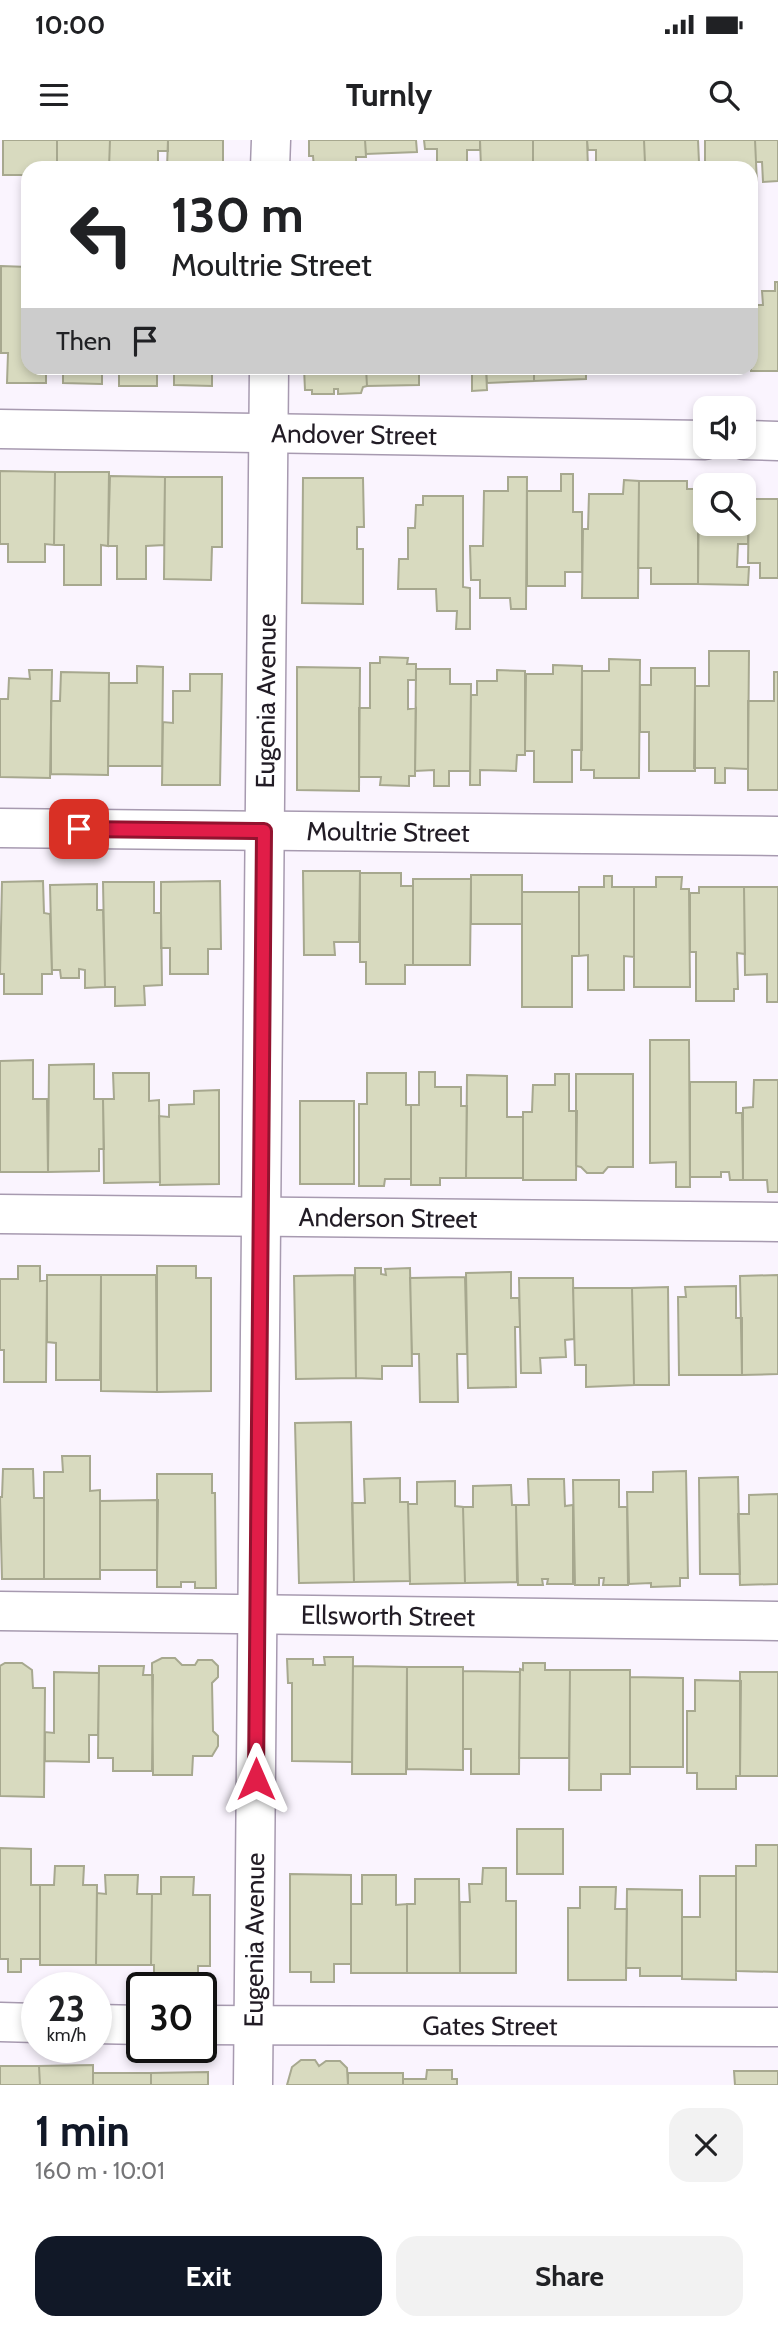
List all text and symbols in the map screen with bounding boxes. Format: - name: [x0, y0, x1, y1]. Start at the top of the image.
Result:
- text: 10:00: [35, 9, 105, 41]
- text: Turnly: [346, 75, 432, 114]
- icon: menu: [35, 76, 73, 114]
- icon: search: [705, 76, 743, 114]
- text: 130 m: [171, 185, 304, 244]
- icon: left: [56, 189, 147, 280]
- text: Moultrie Street: [171, 245, 372, 284]
- icon: arrive: [126, 322, 164, 360]
- text: Then: [56, 325, 112, 357]
- map controls: [693, 396, 756, 536]
- button: sound: [693, 396, 756, 459]
- street label: Andover Street: [271, 417, 437, 452]
- button: search: [693, 473, 756, 536]
- street label: Eugenia Avenue: [249, 614, 283, 789]
- pin: [49, 799, 109, 859]
- icon: arrive: [60, 810, 98, 848]
- street label: Moultrie Street: [306, 815, 470, 849]
- street label: Anderson Street: [298, 1201, 478, 1235]
- street label: Ellsworth Street: [301, 1599, 476, 1633]
- position arrow: [219, 1742, 293, 1816]
- street label: Eugenia Avenue: [238, 1853, 271, 2028]
- speed limit sign: 30: [126, 1972, 217, 2063]
- text: 23: [48, 1987, 85, 2030]
- street label: Gates Street: [422, 2010, 558, 2042]
- text: km/h: [47, 2024, 86, 2046]
- text: 1 min: [35, 2105, 130, 2157]
- button: close: [669, 2108, 743, 2182]
- text: 160 m · 10:01: [35, 2157, 165, 2185]
- button: Exit: [35, 2236, 382, 2316]
- button: Share: [396, 2236, 743, 2316]

